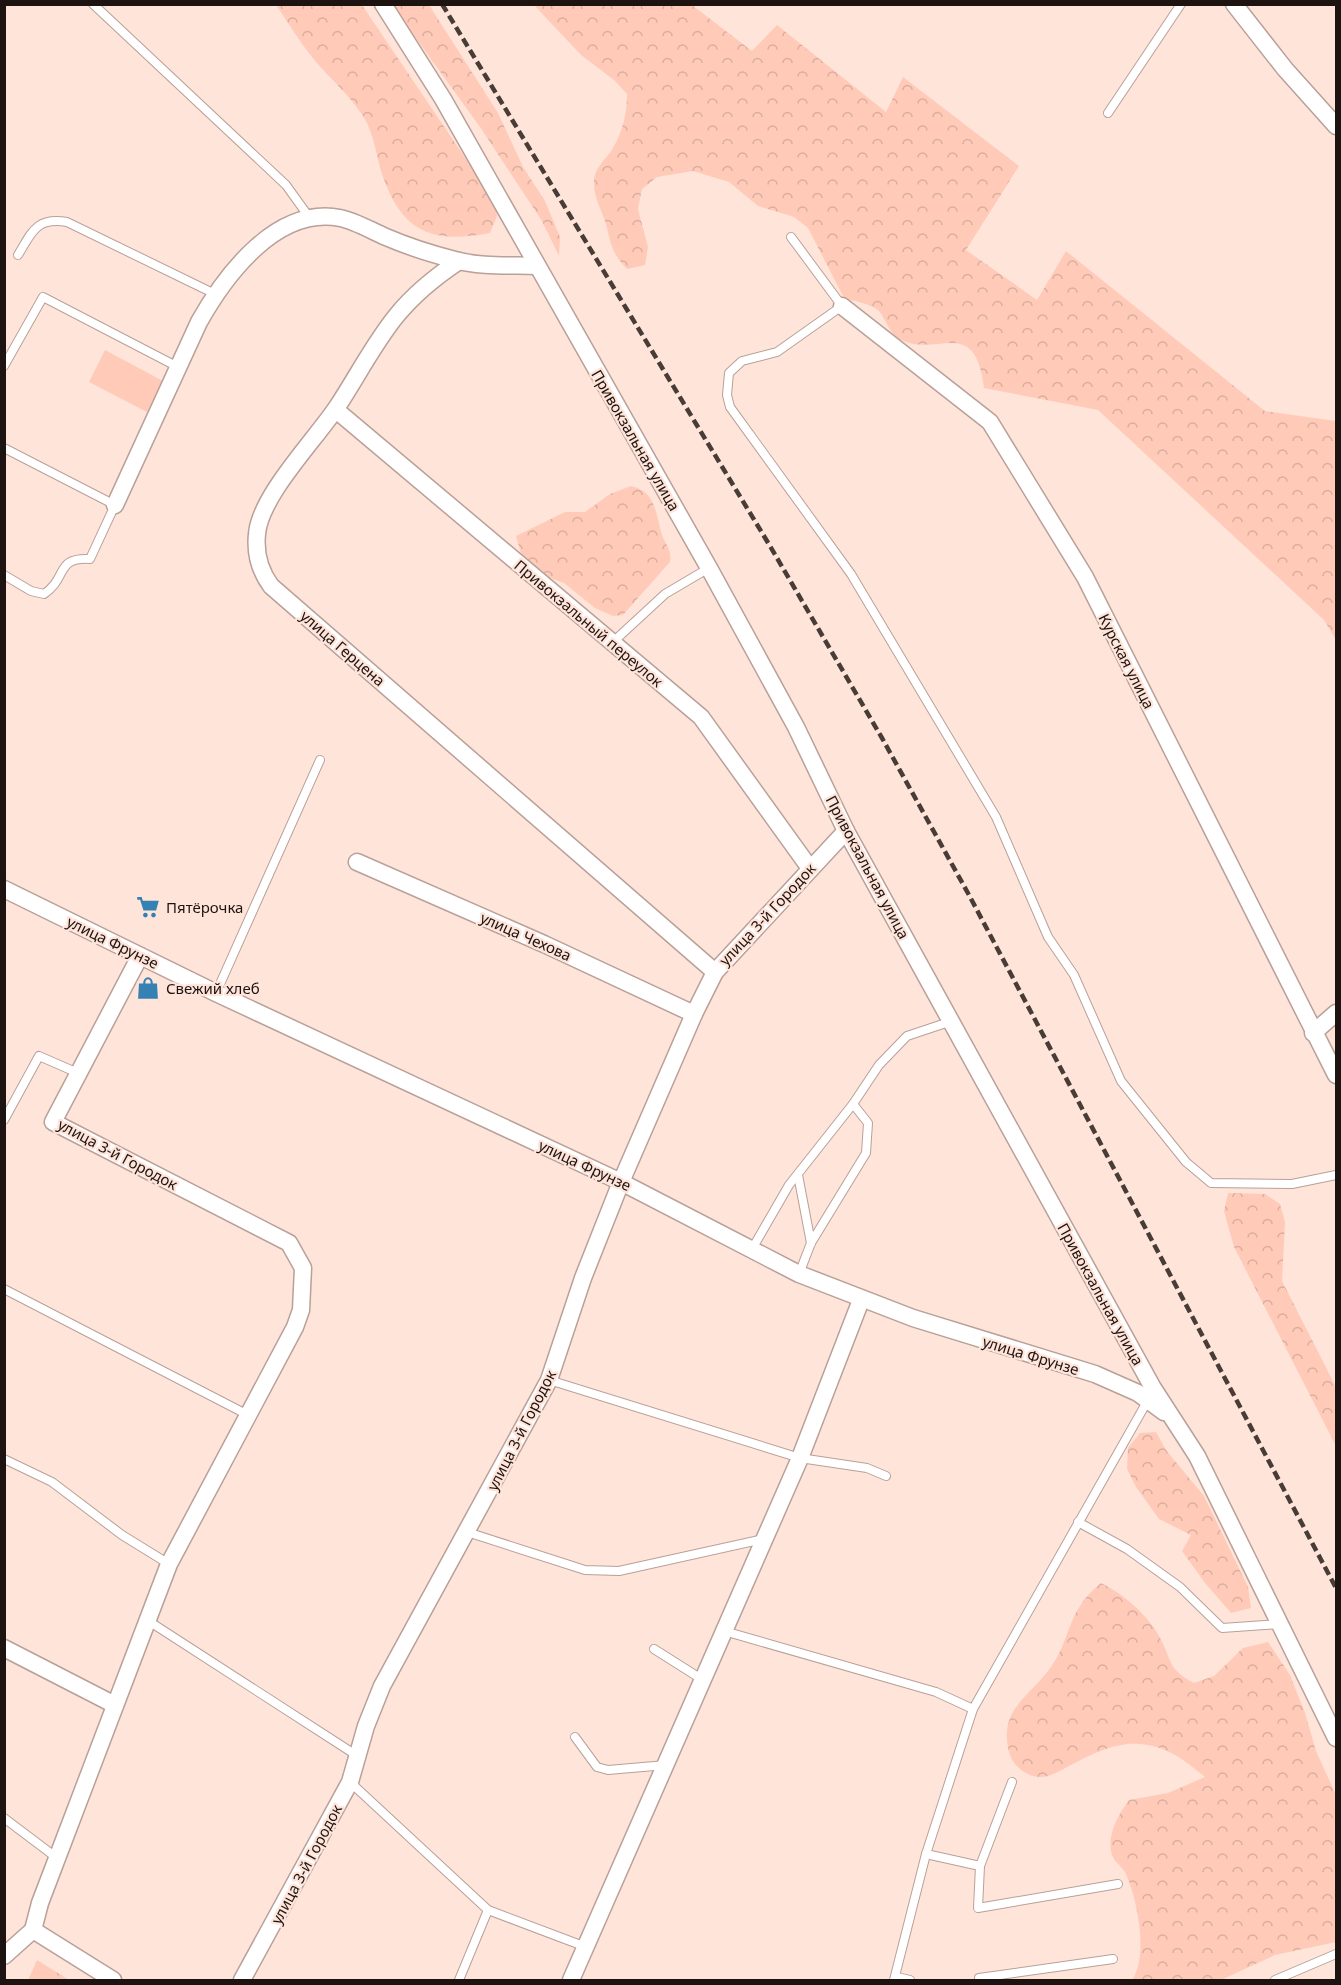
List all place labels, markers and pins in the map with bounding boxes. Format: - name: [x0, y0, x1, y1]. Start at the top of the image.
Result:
- supermarket icon: Пятёрочка: [135, 894, 161, 920]
- place label: Пятёрочка: [166, 897, 243, 917]
- shop icon: Свежий хлеб: [135, 975, 161, 1001]
- place label: Свежий хлеб: [166, 978, 260, 998]

